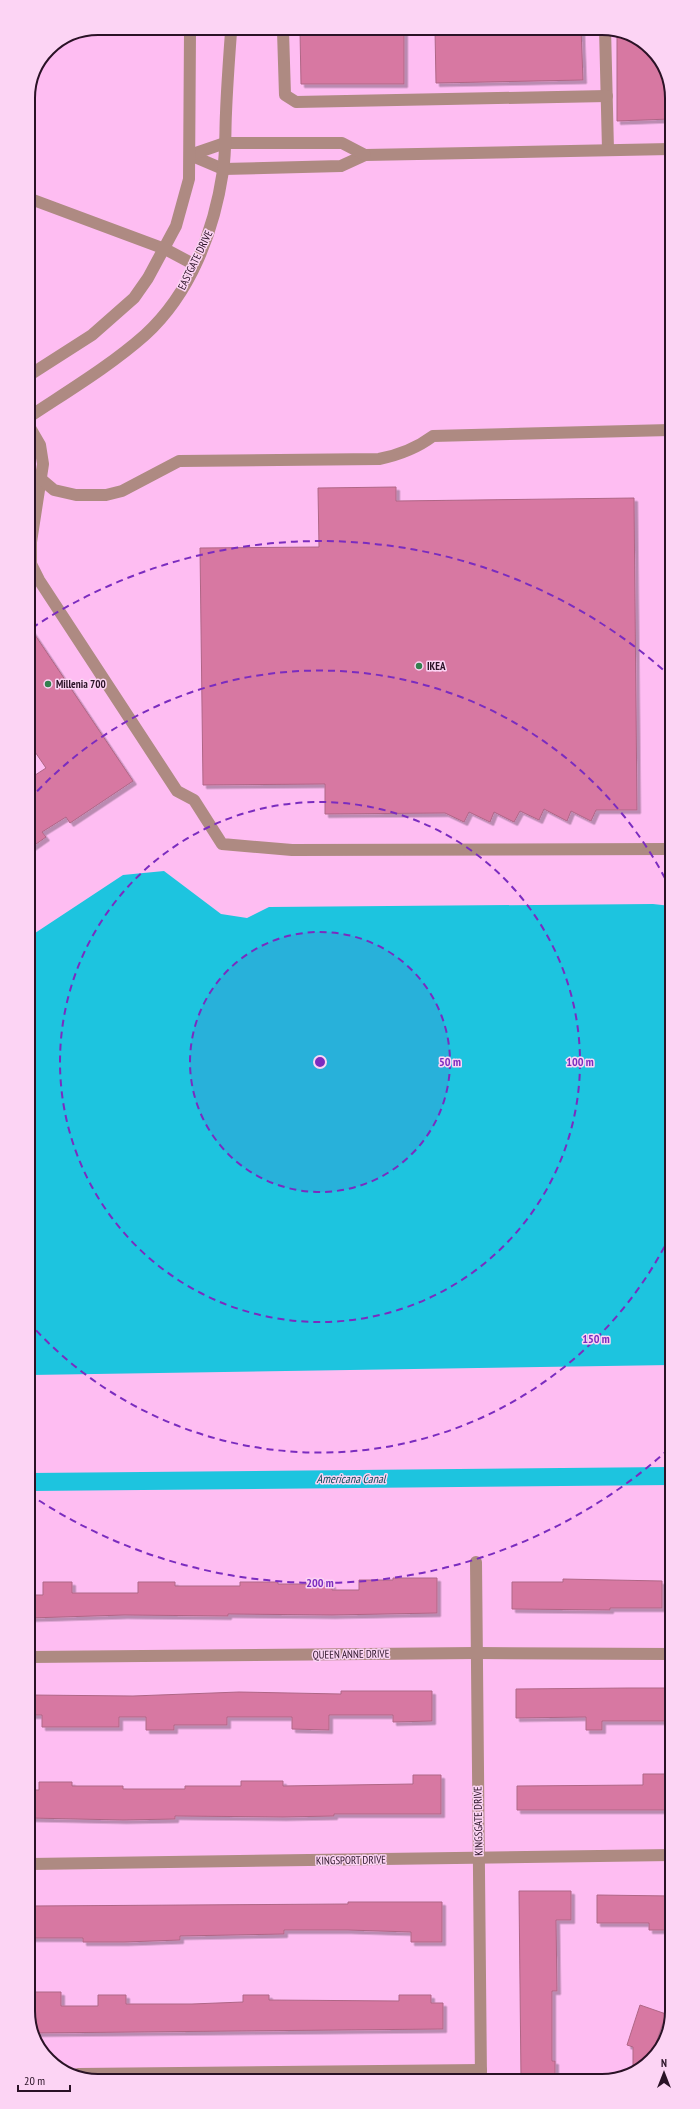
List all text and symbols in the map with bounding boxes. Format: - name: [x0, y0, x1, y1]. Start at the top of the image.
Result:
- street label: EASTGATE DRIVE: [175, 228, 216, 292]
- place label: IKEA: [427, 659, 446, 673]
- marker: IKEA: [414, 661, 424, 671]
- place label: Millenia 700: [56, 677, 106, 691]
- marker: Millenia 700: [43, 679, 53, 689]
- text: 50 m: [439, 1054, 461, 1069]
- text: 100 m: [566, 1054, 594, 1069]
- centre of rings: [313, 1055, 327, 1069]
- text: 150 m: [582, 1331, 610, 1346]
- water label: Americana Canal: [316, 1471, 387, 1486]
- text: 200 m: [306, 1575, 334, 1590]
- street label: QUEEN ANNE DRIVE: [313, 1646, 390, 1662]
- street label: KINGSGATE DRIVE: [470, 1786, 486, 1856]
- street label: KINGSPORT DRIVE: [316, 1852, 386, 1868]
- north arrow: [644, 2053, 684, 2093]
- text: N: [661, 2056, 667, 2070]
- scale bar: [18, 2067, 70, 2093]
- text: 20 m: [24, 2073, 45, 2088]

